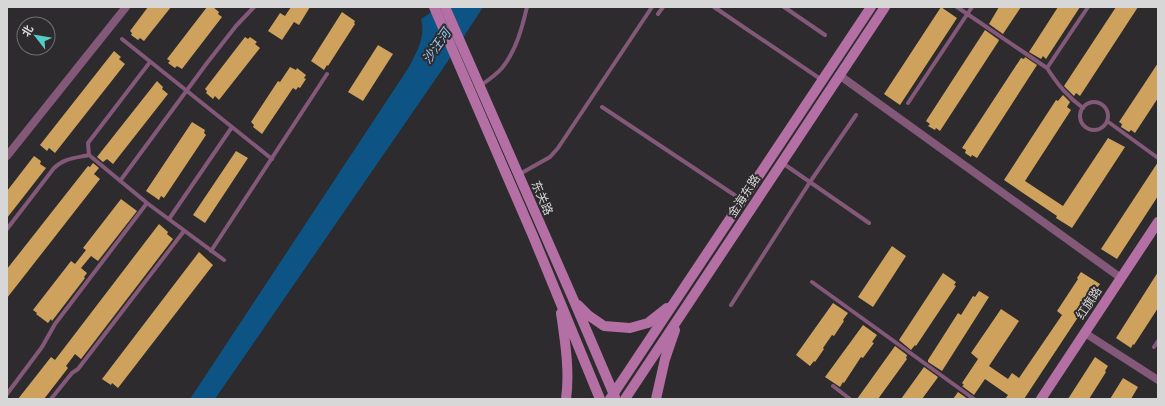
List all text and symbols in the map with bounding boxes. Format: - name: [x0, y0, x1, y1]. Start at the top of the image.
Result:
- north arrow: [16, 16, 56, 56]
- text: 北: [19, 23, 35, 39]
- water label: 沙汪河: [418, 23, 455, 67]
- street label: 金海东路: [724, 172, 763, 220]
- street label: 东关路: [529, 178, 556, 217]
- street label: 红旗路: [1072, 284, 1105, 322]

